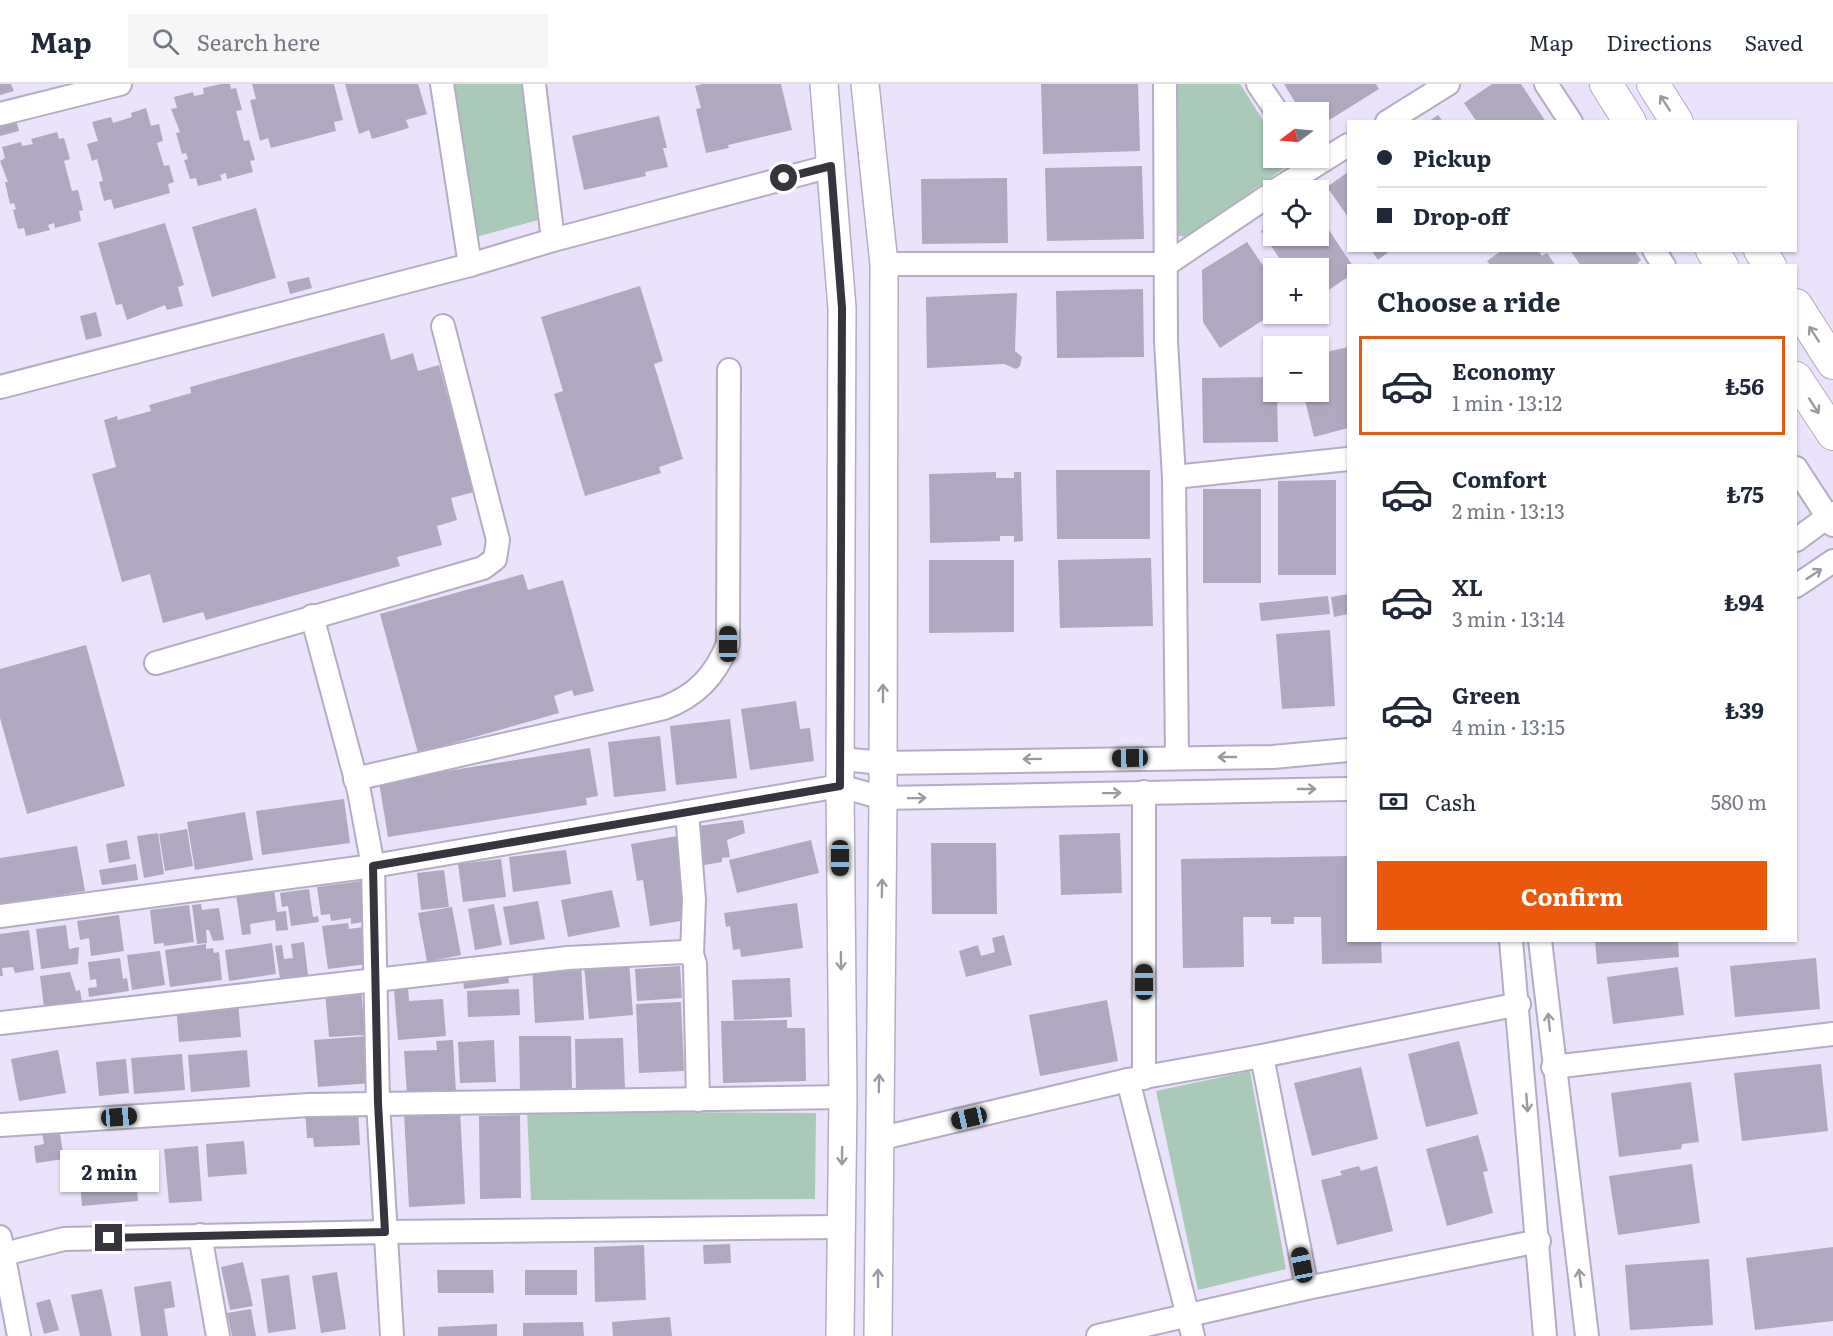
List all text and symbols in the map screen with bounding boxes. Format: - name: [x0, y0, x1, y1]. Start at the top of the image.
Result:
- search box: [128, 14, 548, 68]
- text: Map: [30, 20, 92, 62]
- icon: search: [149, 25, 182, 58]
- text: Search here: [197, 25, 320, 58]
- text: Map: [1529, 26, 1574, 57]
- text: Directions: [1607, 26, 1712, 57]
- text: Saved: [1745, 26, 1803, 57]
- one-way arrow: [1659, 95, 1671, 112]
- north arrow: [1263, 102, 1329, 168]
- map controls: [1263, 102, 1329, 402]
- text: Pickup: [1413, 141, 1491, 174]
- route start: [770, 164, 797, 191]
- button: locate: [1263, 180, 1329, 246]
- text: Drop-off: [1413, 199, 1509, 232]
- button: +: [1263, 258, 1329, 324]
- text: Choose a ride: [1377, 280, 1560, 320]
- one-way arrow: [1808, 326, 1820, 343]
- button: −: [1263, 336, 1329, 402]
- text: Economy: [1452, 354, 1555, 387]
- icon: car: [1380, 359, 1434, 413]
- text: ₺56: [1725, 369, 1764, 402]
- text: 1 min · 13:12: [1452, 387, 1562, 417]
- one-way arrow: [1808, 397, 1820, 414]
- text: Comfort: [1452, 462, 1547, 495]
- icon: car: [1380, 467, 1434, 521]
- text: ₺75: [1726, 477, 1764, 510]
- text: 2 min · 13:13: [1452, 495, 1565, 525]
- one-way arrow: [1805, 567, 1822, 579]
- text: XL: [1452, 570, 1483, 603]
- icon: car: [1380, 575, 1434, 629]
- text: ₺94: [1724, 585, 1764, 618]
- text: 3 min · 13:14: [1452, 603, 1565, 633]
- car: [719, 626, 737, 662]
- text: Green: [1452, 678, 1521, 711]
- one-way arrow: [877, 683, 889, 703]
- icon: car: [1380, 683, 1434, 737]
- text: ₺39: [1725, 693, 1764, 726]
- text: 4 min · 13:15: [1452, 711, 1565, 741]
- car: [1112, 749, 1148, 767]
- one-way arrow: [1218, 751, 1238, 763]
- one-way arrow: [1023, 754, 1043, 765]
- one-way arrow: [1297, 783, 1317, 795]
- icon: cash: [1377, 785, 1410, 818]
- text: Cash: [1425, 785, 1476, 818]
- text: 580 m: [1711, 786, 1767, 816]
- one-way arrow: [1102, 787, 1122, 799]
- one-way arrow: [907, 792, 927, 803]
- car: [831, 840, 849, 876]
- button: Confirm: [1377, 861, 1767, 930]
- one-way arrow: [876, 878, 888, 898]
- one-way arrow: [836, 950, 847, 970]
- car: [1135, 964, 1153, 1000]
- one-way arrow: [1543, 1012, 1554, 1032]
- one-way arrow: [873, 1073, 885, 1093]
- one-way arrow: [1522, 1093, 1533, 1113]
- car: [949, 1105, 989, 1131]
- car: [100, 1107, 138, 1127]
- one-way arrow: [836, 1145, 847, 1165]
- callout: 2 min: [60, 1151, 158, 1193]
- text: 2 min: [82, 1156, 137, 1186]
- route end: [95, 1224, 122, 1251]
- car: [1290, 1246, 1314, 1284]
- one-way arrow: [872, 1268, 884, 1288]
- one-way arrow: [1574, 1269, 1585, 1288]

